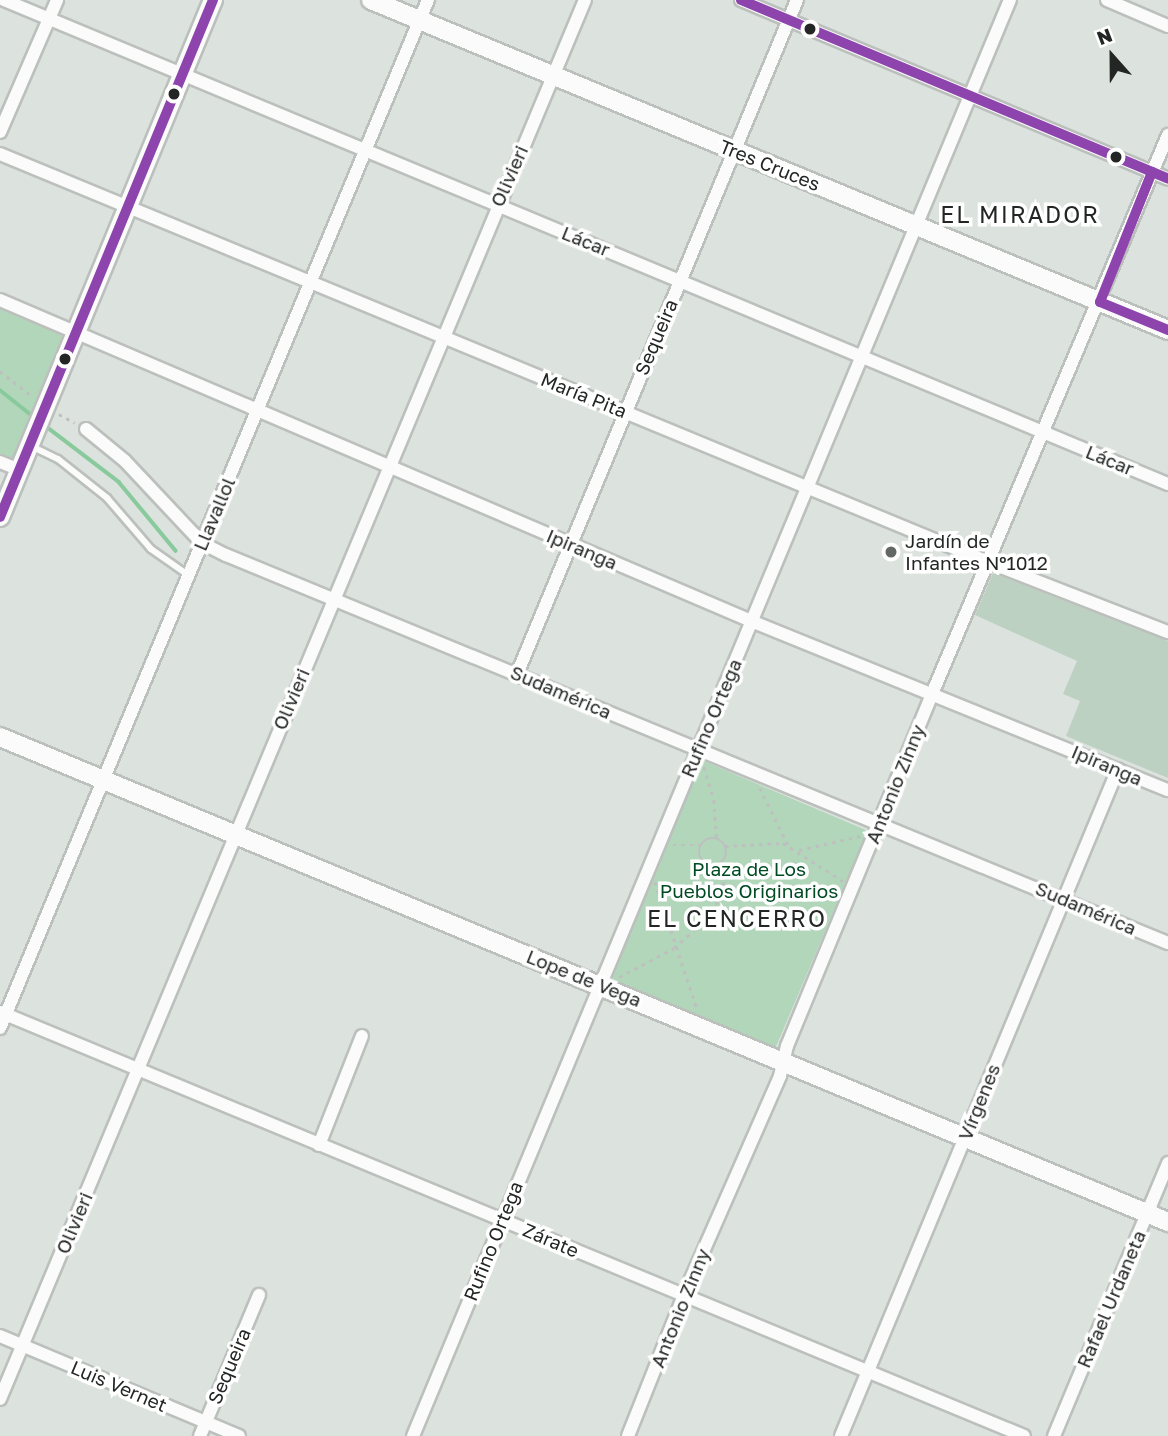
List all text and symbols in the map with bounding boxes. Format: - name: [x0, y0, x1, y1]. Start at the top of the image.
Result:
- north arrow: [1077, 21, 1147, 91]
- unlabelled marker: [803, 22, 817, 36]
- text: N: [1093, 23, 1115, 49]
- unlabelled marker: [167, 87, 181, 101]
- street label: Tres Cruces: [716, 135, 824, 195]
- street label: Olivieri: [485, 142, 533, 210]
- unlabelled marker: [1109, 150, 1123, 164]
- district label: EL MIRADOR: [941, 200, 1099, 228]
- street label: Lácar: [558, 221, 614, 261]
- street label: Sequeira: [630, 296, 682, 378]
- unlabelled marker: [58, 352, 72, 366]
- street label: María Pita: [538, 367, 630, 423]
- street label: Lácar: [1082, 440, 1138, 480]
- street label: Llavallol: [188, 474, 240, 554]
- street label: Ipiranga: [543, 524, 621, 574]
- place label: Jardín de Infantes Nº1012: [905, 530, 1048, 574]
- marker: Jardín de Infantes Nº1012: [883, 544, 899, 560]
- street label: Rufino Ortega: [676, 655, 746, 781]
- street label: Sudamérica: [507, 661, 615, 723]
- street label: Olivieri: [268, 665, 314, 733]
- street label: Antonio Zinny: [861, 721, 929, 847]
- street label: Ipiranga: [1068, 740, 1146, 790]
- park label: Plaza de Los Pueblos Originarios: [660, 858, 838, 902]
- street label: Sudamérica: [1032, 877, 1140, 939]
- district label: EL CENCERRO: [648, 904, 826, 932]
- street label: Lope de Vega: [523, 945, 645, 1011]
- street label: Vírgenes: [953, 1060, 1005, 1144]
- street label: Rufino Ortega: [459, 1178, 527, 1304]
- street label: Olivieri: [51, 1189, 97, 1257]
- street label: Zárate: [520, 1218, 582, 1262]
- street label: Rafael Urdaneta: [1072, 1227, 1150, 1371]
- street label: Antonio Zinny: [646, 1245, 714, 1371]
- street label: Sequeira: [203, 1325, 255, 1407]
- street label: Luis Vernet: [68, 1356, 170, 1416]

